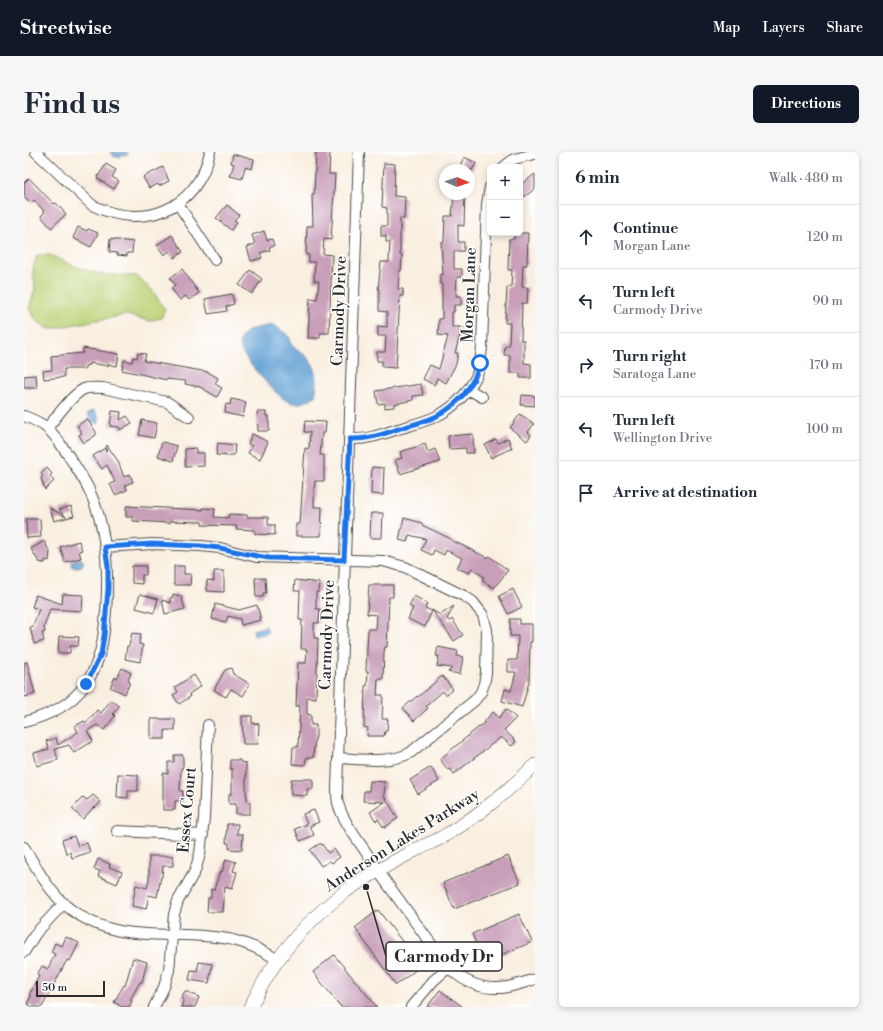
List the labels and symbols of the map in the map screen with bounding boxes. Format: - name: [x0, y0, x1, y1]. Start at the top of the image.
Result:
- north arrow: [439, 164, 475, 200]
- street label: Morgan Lane: [457, 247, 481, 343]
- street label: Carmody Drive: [327, 255, 351, 367]
- route start: [471, 354, 489, 372]
- street label: Carmody Drive: [315, 579, 339, 691]
- route end: [77, 675, 95, 693]
- street label: Essex Court: [173, 766, 201, 854]
- street label: Anderson Lakes Parkway: [320, 784, 483, 896]
- callout: Carmody Dr: [386, 942, 502, 971]
- text: Carmody Dr: [394, 946, 494, 968]
- scale bar: [36, 979, 105, 998]

